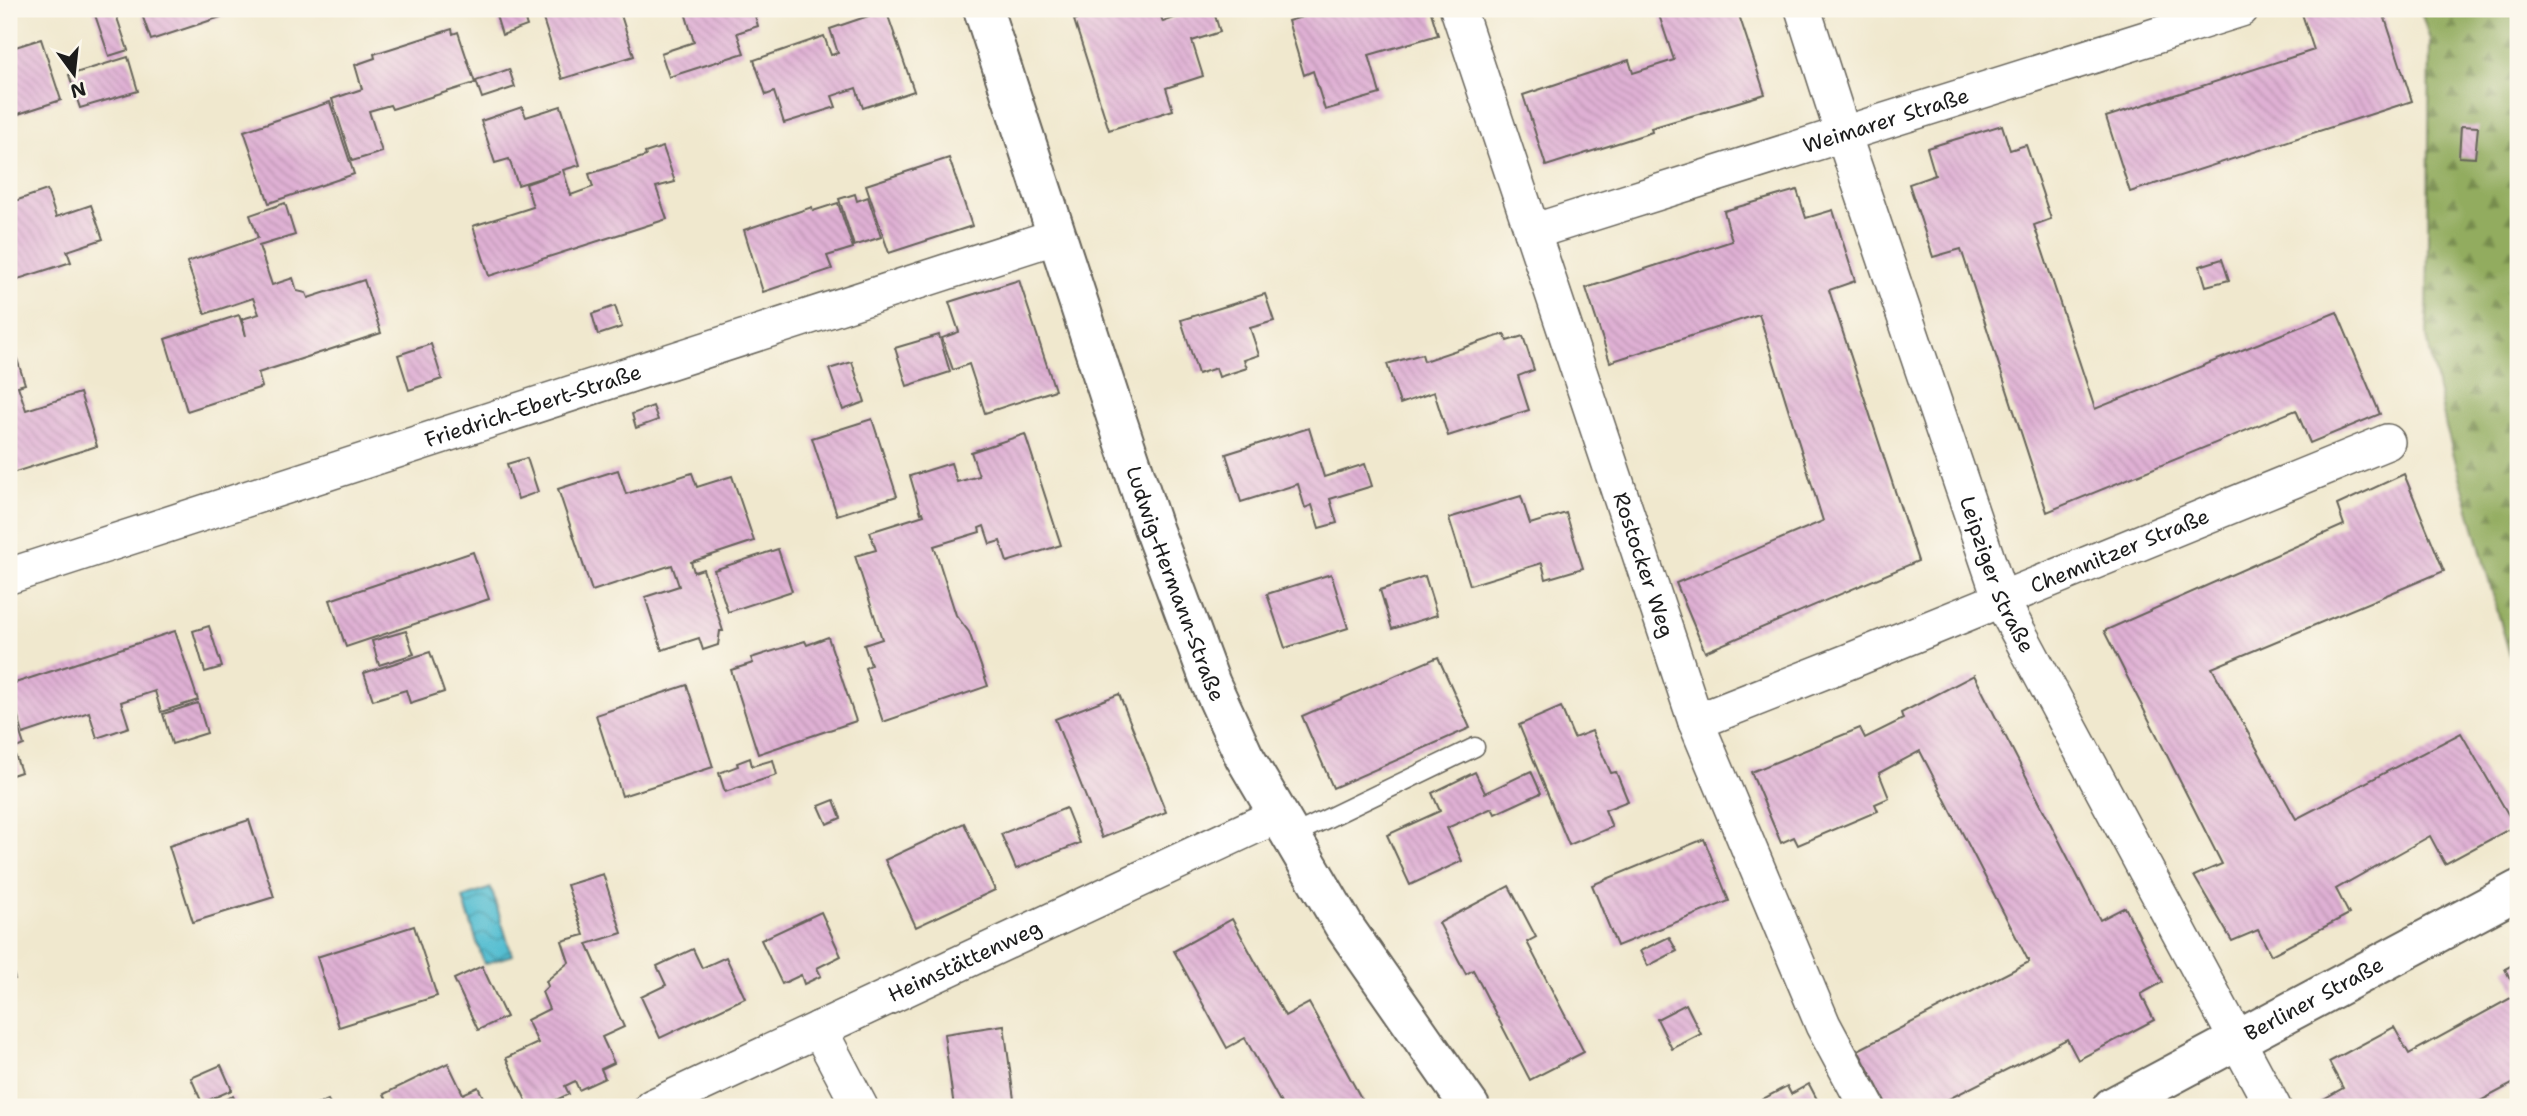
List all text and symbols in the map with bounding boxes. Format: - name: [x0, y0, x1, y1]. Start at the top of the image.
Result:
- north arrow: [38, 38, 108, 108]
- text: N: [68, 76, 89, 104]
- street label: Weimarer Straße: [1799, 81, 1972, 160]
- street label: Friedrich-Ebert-Straße: [421, 358, 645, 454]
- street label: Ludwig-Hermann-Straße: [1119, 462, 1231, 706]
- street label: Rostocker Weg: [1606, 489, 1681, 641]
- street label: Leipziger Straße: [1953, 493, 2041, 658]
- street label: Chemnitzer Straße: [2026, 502, 2213, 600]
- street label: Heimstättenweg: [883, 913, 1046, 1009]
- street label: Berliner Straße: [2239, 950, 2388, 1048]

